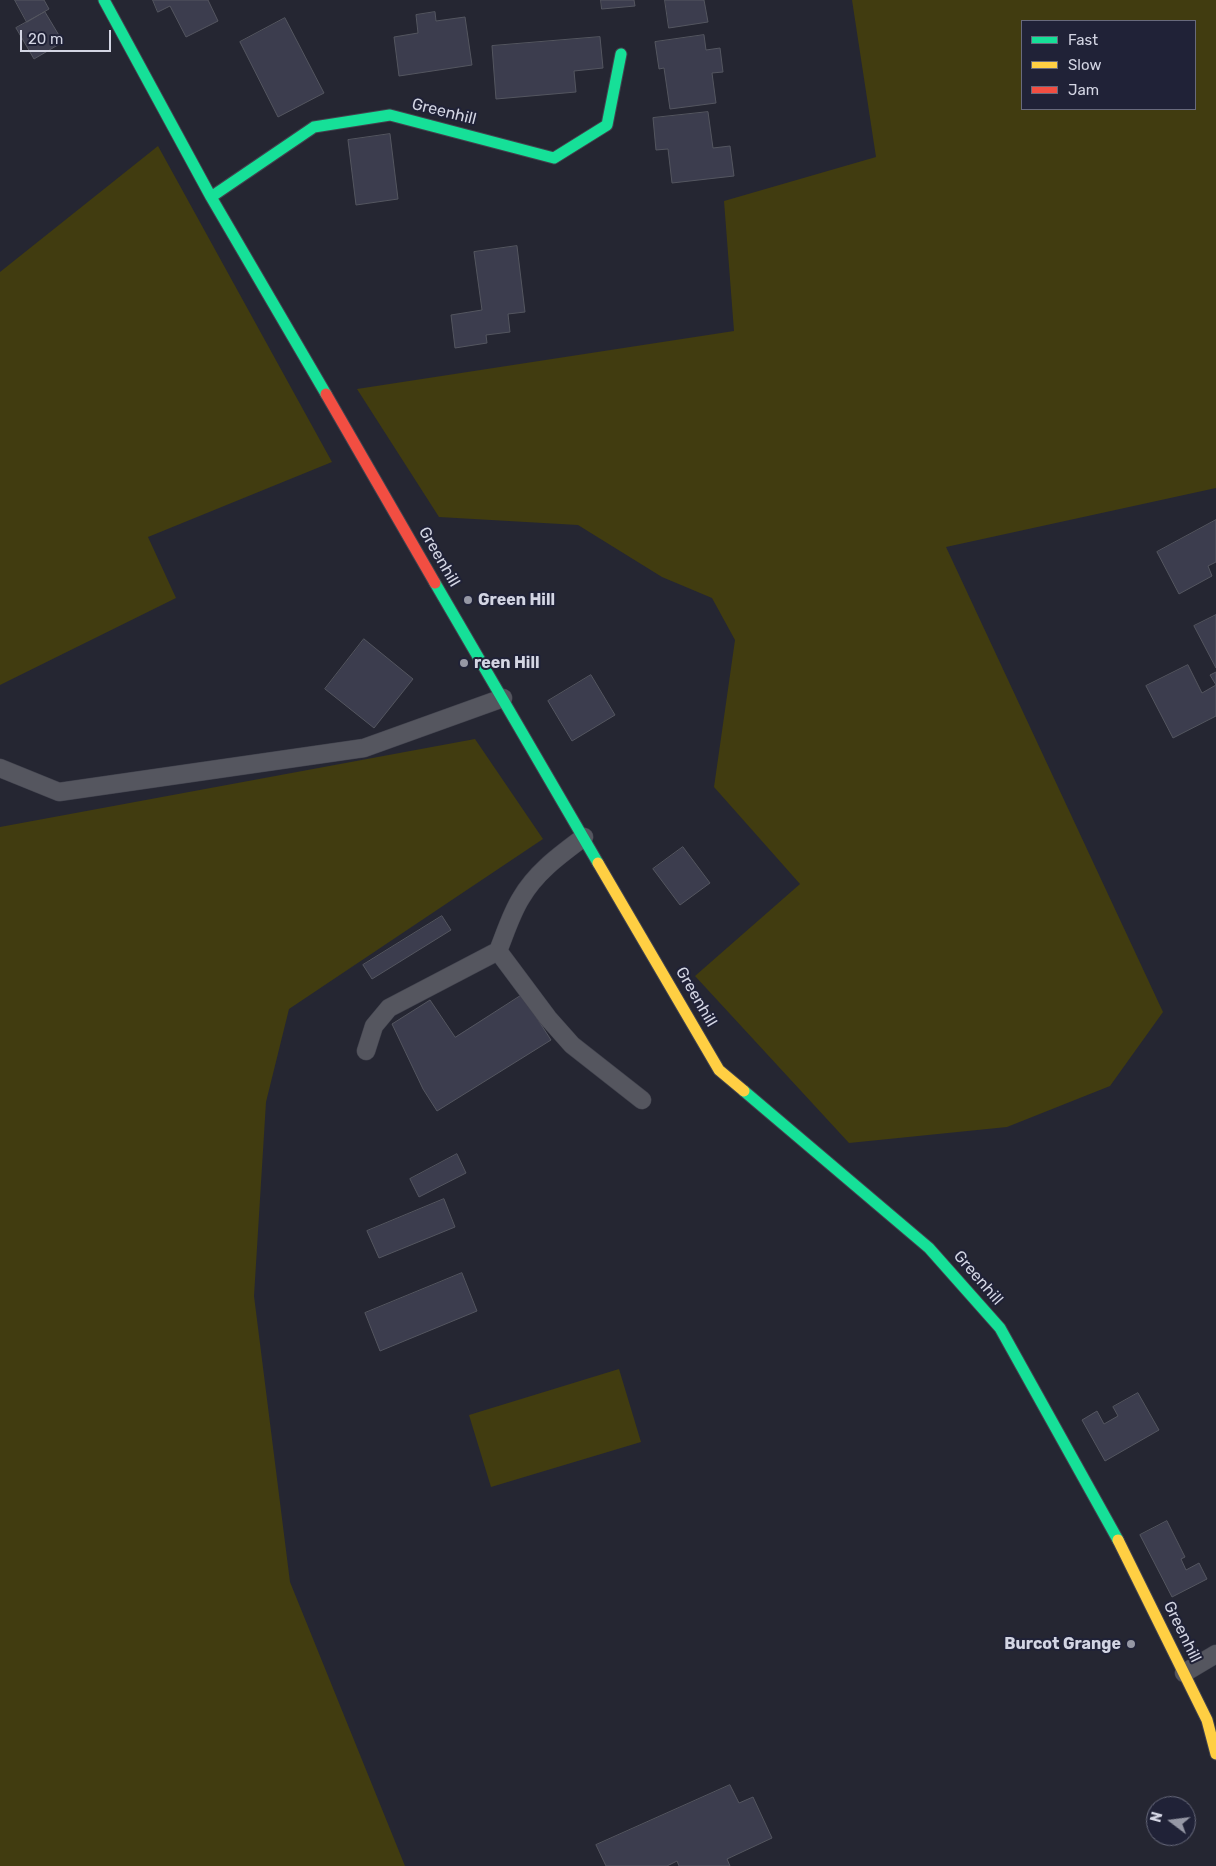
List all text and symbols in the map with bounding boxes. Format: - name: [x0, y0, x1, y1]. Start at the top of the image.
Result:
- scale bar: [22, 20, 114, 52]
- legend: [1021, 20, 1196, 110]
- text: 20 m: [28, 30, 63, 48]
- text: Fast: [1068, 31, 1098, 49]
- text: Slow: [1068, 56, 1101, 74]
- text: Jam: [1068, 81, 1099, 99]
- street label: Greenhill: [410, 95, 478, 129]
- street label: Greenhill: [414, 524, 464, 590]
- place label: Green Hill: [478, 590, 555, 610]
- marker: Green Hill: [462, 594, 474, 606]
- place label: reen Hill: [474, 653, 540, 673]
- marker: reen Hill: [458, 657, 470, 669]
- street label: Greenhill: [671, 964, 721, 1030]
- street label: Greenhill: [949, 1247, 1007, 1309]
- street label: Greenhill: [1159, 1598, 1205, 1666]
- place label: Burcot Grange: [1004, 1634, 1121, 1654]
- marker: Burcot Grange: [1125, 1638, 1137, 1650]
- north arrow: [1146, 1796, 1196, 1846]
- text: N: [1147, 1810, 1167, 1824]

